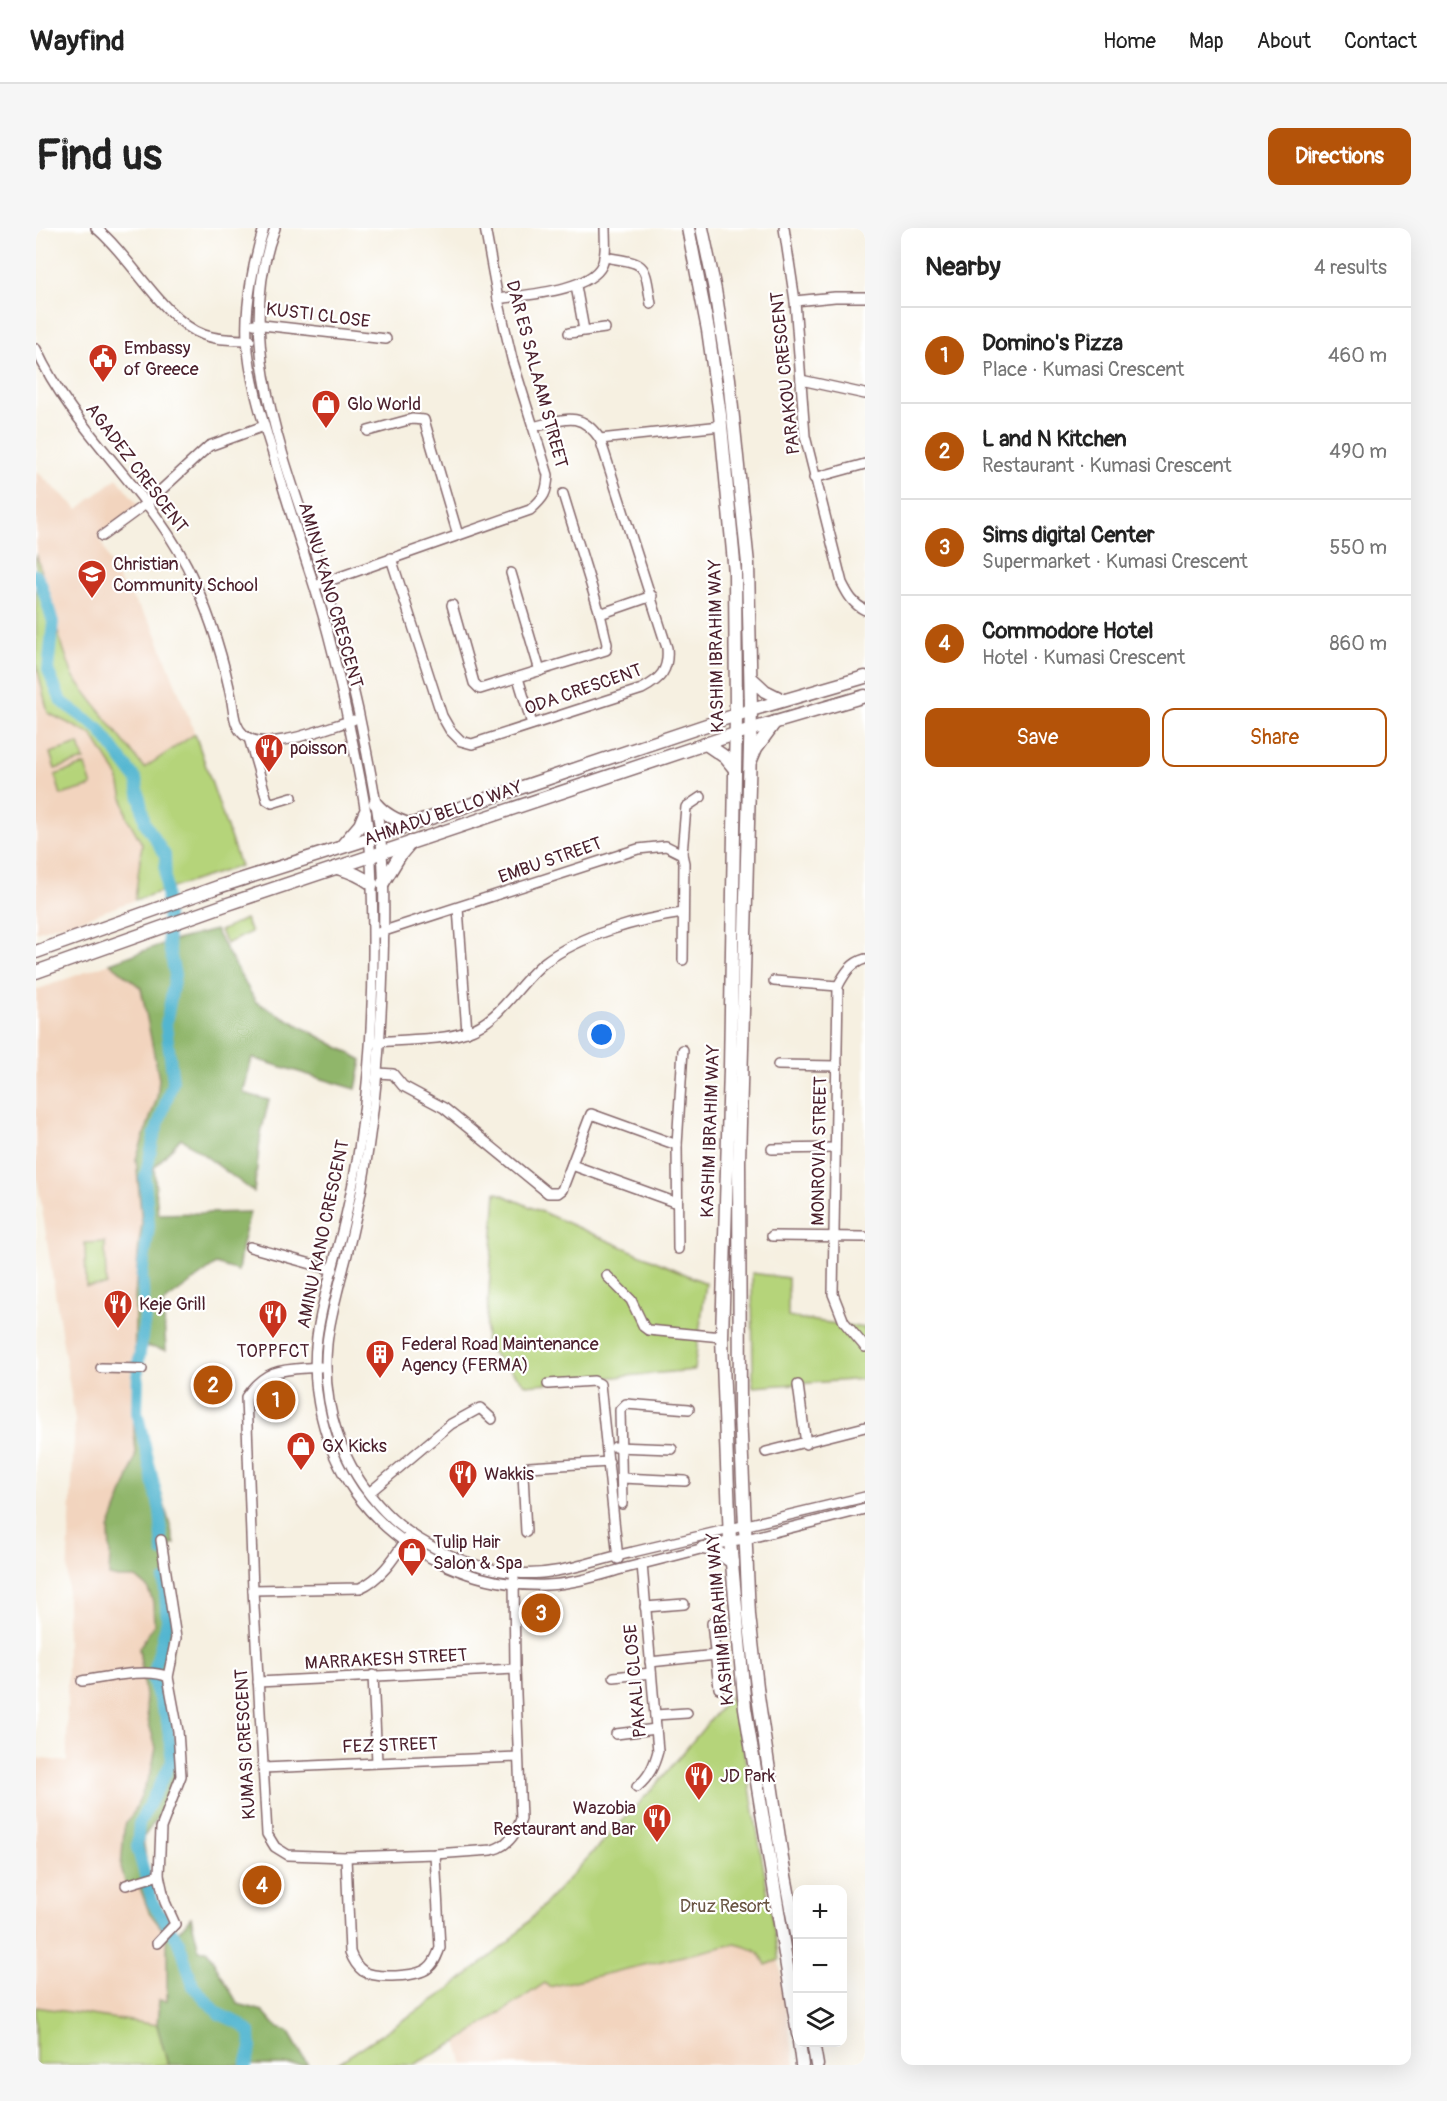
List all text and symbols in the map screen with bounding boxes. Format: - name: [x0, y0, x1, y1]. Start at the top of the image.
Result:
- text: Wayfind: [30, 24, 125, 59]
- text: Home: [1103, 28, 1156, 55]
- text: Map: [1189, 28, 1224, 55]
- text: About: [1257, 28, 1311, 55]
- text: Contact: [1344, 28, 1417, 55]
- button: Directions: [1268, 128, 1411, 185]
- text: Find us: [36, 130, 162, 182]
- text: Nearby: [925, 251, 1001, 283]
- text: 4 results: [1314, 255, 1387, 280]
- street label: DAR ES SALAAM STREET: [500, 278, 573, 470]
- street label: PARAKOU CRESCENT: [765, 290, 806, 456]
- street label: KUSTI CLOSE: [265, 298, 371, 333]
- text: Domino's Pizza: [982, 329, 1123, 357]
- place label: Embassy of Greece: [124, 337, 199, 381]
- public building icon: Embassy of Greece: [87, 342, 119, 384]
- text: 1: [941, 343, 948, 368]
- text: 460 m: [1328, 343, 1387, 368]
- text: Place · Kumasi Crescent: [982, 357, 1184, 382]
- shop icon: Glo World: [310, 388, 342, 430]
- place label: Glo World: [347, 393, 421, 416]
- street label: AGADEZ CRESCENT: [80, 399, 193, 538]
- text: L and N Kitchen: [982, 425, 1127, 453]
- text: 2: [939, 439, 950, 464]
- text: 490 m: [1329, 439, 1387, 464]
- text: Restaurant · Kumasi Crescent: [982, 453, 1232, 478]
- street label: AMINU KANO CRESCENT: [293, 500, 368, 691]
- text: Sims digital Center: [982, 521, 1155, 549]
- text: 3: [939, 535, 950, 560]
- text: 550 m: [1330, 535, 1387, 560]
- text: Supermarket · Kumasi Crescent: [982, 549, 1248, 574]
- place label: Christian Community School: [113, 553, 258, 597]
- school or university icon: Christian Community School: [76, 558, 108, 600]
- street label: KASHIM IBRAHIM WAY: [703, 559, 730, 733]
- text: Commodore Hotel: [982, 617, 1154, 645]
- text: 4: [939, 631, 950, 656]
- text: 860 m: [1330, 631, 1387, 656]
- text: Hotel · Kumasi Crescent: [982, 645, 1185, 670]
- street label: ODA CRESCENT: [521, 659, 645, 720]
- button: Save: [925, 708, 1150, 767]
- button: Share: [1162, 708, 1387, 767]
- restaurant icon: poisson: [253, 732, 285, 774]
- place label: poisson: [290, 737, 347, 760]
- street label: AHMADU BELLO WAY: [361, 775, 526, 851]
- street label: EMBU STREET: [495, 832, 605, 889]
- your location: [587, 1020, 616, 1049]
- street label: KASHIM IBRAHIM WAY: [696, 1043, 725, 1218]
- street label: MONROVIA STREET: [807, 1076, 832, 1226]
- street label: AMINU KANO CRESCENT: [292, 1138, 355, 1330]
- restaurant icon: Keje Grill: [102, 1288, 134, 1330]
- place label: Keje Grill: [139, 1293, 206, 1316]
- restaurant icon: TOPPFCT: [257, 1298, 289, 1340]
- place label: Federal Road Maintenance Agency (FERMA): [401, 1333, 599, 1377]
- building icon: Federal Road Maintenance Agency (FERMA): [364, 1338, 396, 1380]
- place label: TOPPFCT: [236, 1340, 310, 1363]
- pin: 2: [194, 1362, 232, 1408]
- pin: 1: [256, 1378, 296, 1422]
- shop icon: GX Kicks: [285, 1430, 317, 1472]
- place label: GX Kicks: [322, 1435, 387, 1458]
- restaurant icon: Wakkis: [447, 1458, 479, 1500]
- place label: Wakkis: [484, 1463, 534, 1486]
- place label: Tulip Hair Salon & Spa: [433, 1531, 522, 1575]
- street label: KASHIM IBRAHIM WAY: [701, 1531, 740, 1706]
- shop icon: Tulip Hair Salon & Spa: [396, 1536, 428, 1578]
- pin: 3: [522, 1590, 560, 1636]
- street label: PAKALI CLOSE: [619, 1623, 652, 1739]
- street label: MARRAKESH STREET: [304, 1644, 468, 1675]
- street label: KUMASI CRESCENT: [230, 1668, 261, 1820]
- street label: FEZ STREET: [342, 1732, 438, 1759]
- restaurant icon: JD Park: [683, 1760, 715, 1802]
- place label: JD Park: [720, 1765, 776, 1788]
- place label: Wazobia Restaurant and Bar: [493, 1797, 637, 1841]
- restaurant icon: Wazobia Restaurant and Bar: [641, 1802, 673, 1844]
- pin: 4: [242, 1862, 282, 1908]
- map controls: [793, 1885, 847, 2047]
- button: +: [793, 1885, 847, 1939]
- park label: Druz Resort: [680, 1895, 771, 1918]
- button: −: [793, 1939, 847, 1993]
- button: layers: [793, 1993, 847, 2047]

